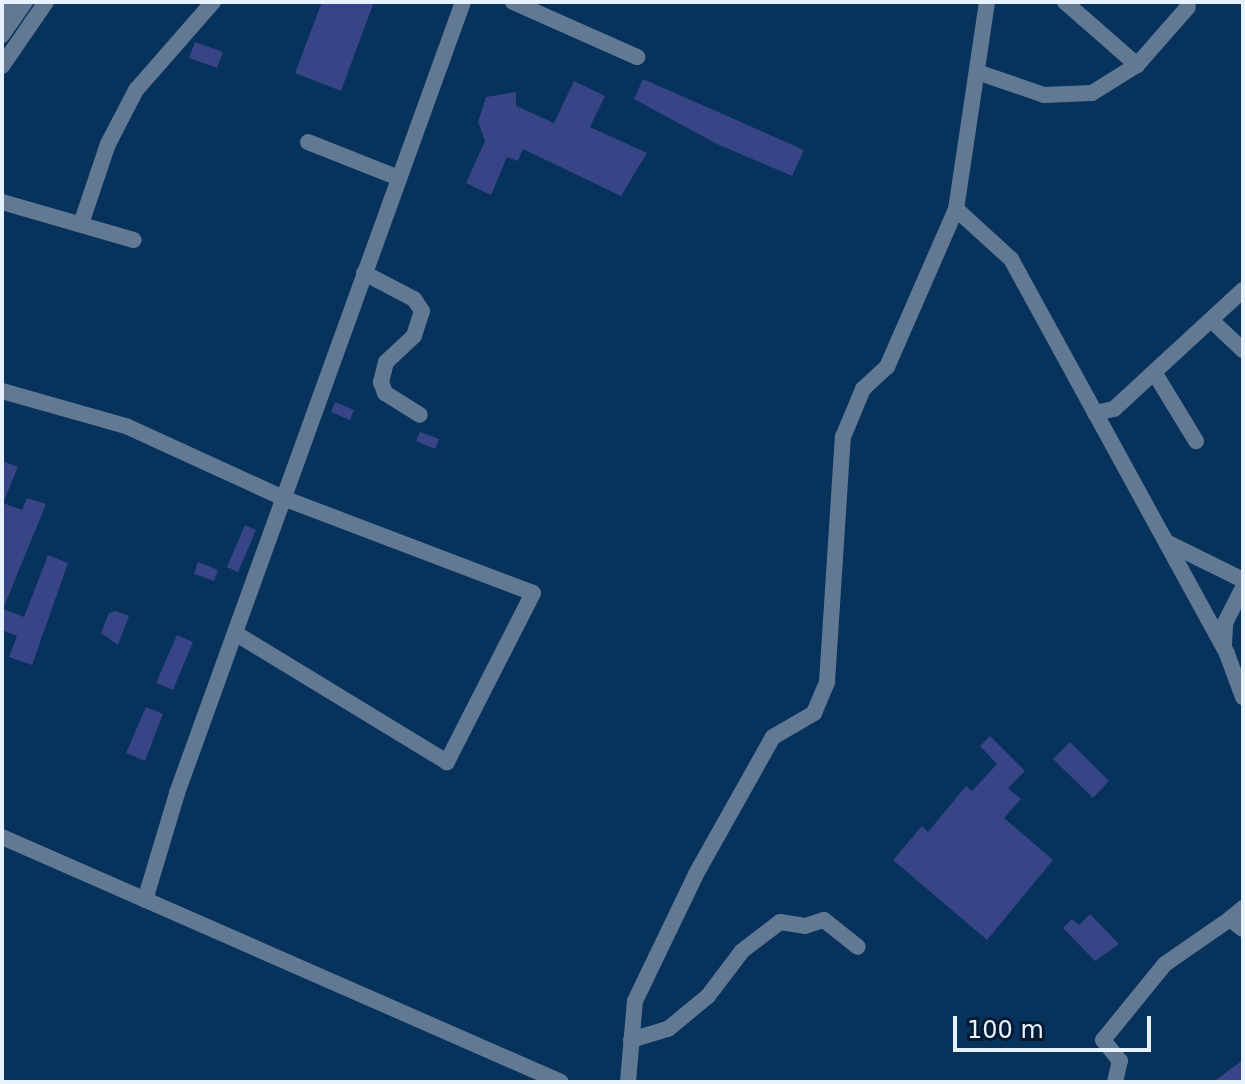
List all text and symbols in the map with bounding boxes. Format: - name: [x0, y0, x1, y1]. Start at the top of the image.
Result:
- scale bar: [957, 1000, 1155, 1050]
- text: 100 m: [967, 1016, 1044, 1044]

